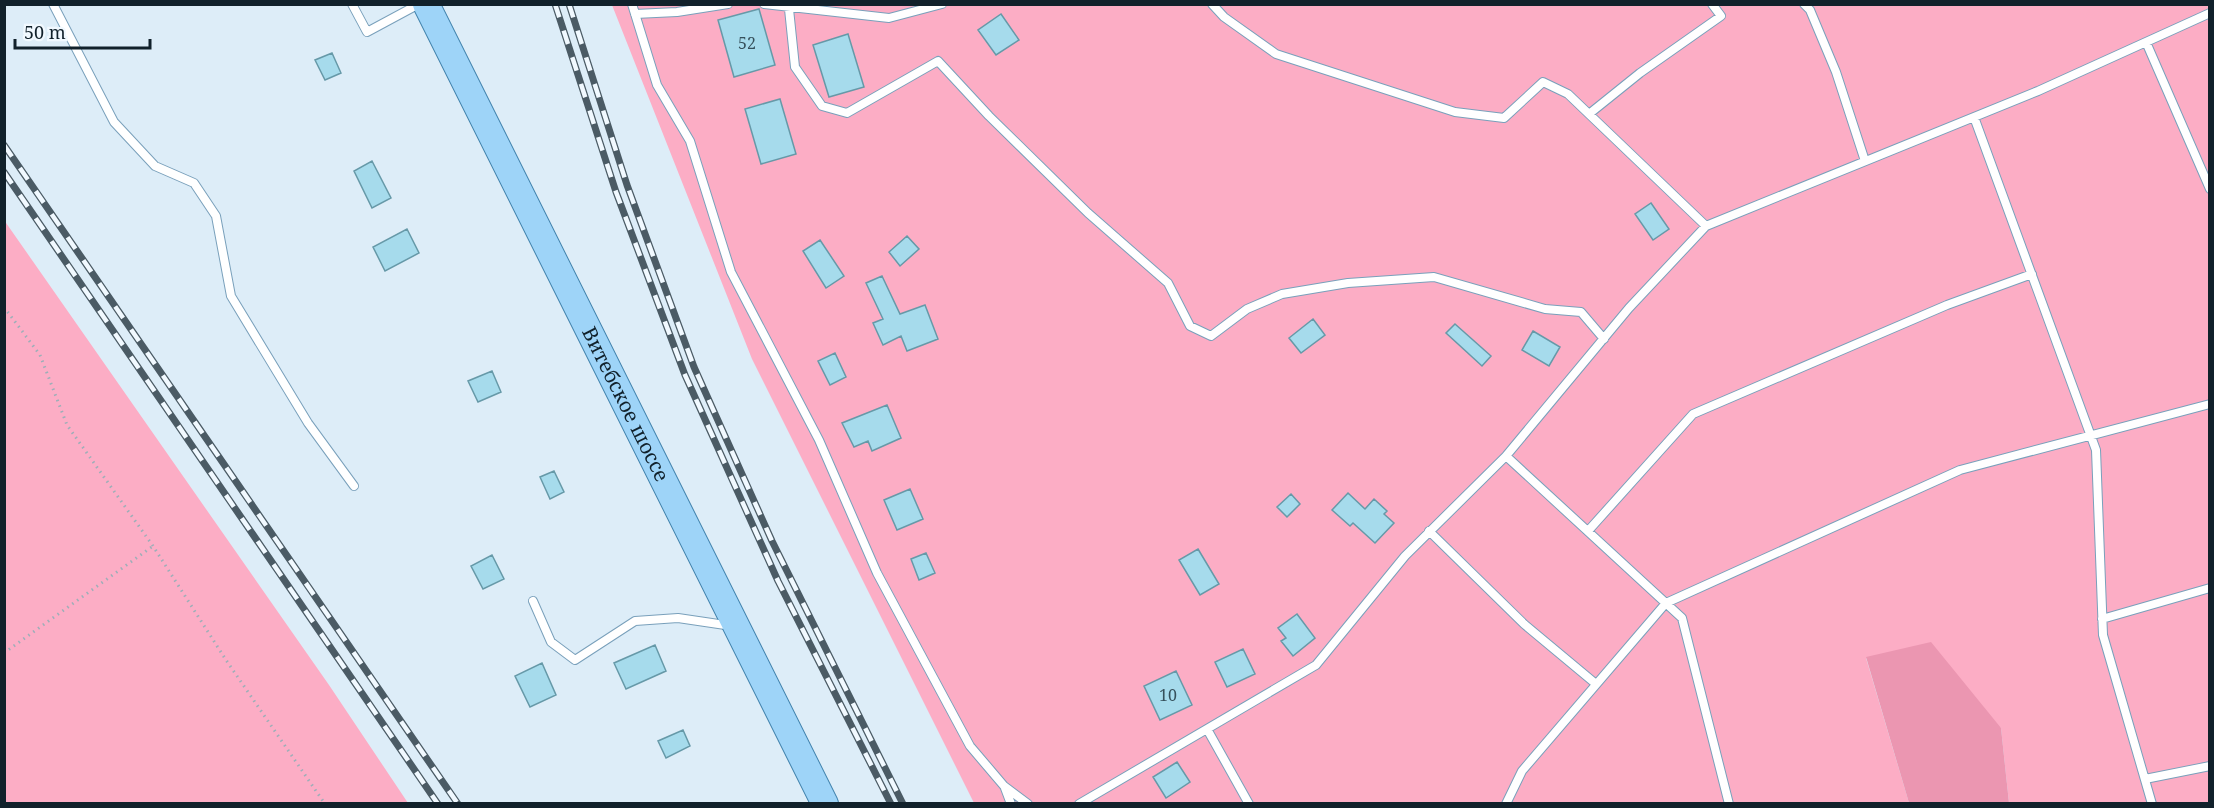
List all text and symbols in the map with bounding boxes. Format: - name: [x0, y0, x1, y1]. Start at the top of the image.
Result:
- scale bar: [15, 12, 150, 50]
- text: 50 m: [24, 20, 66, 44]
- house number: 52: [738, 32, 756, 54]
- street label: Витебское шоссе: [576, 322, 676, 486]
- house number: 10: [1159, 684, 1177, 706]

